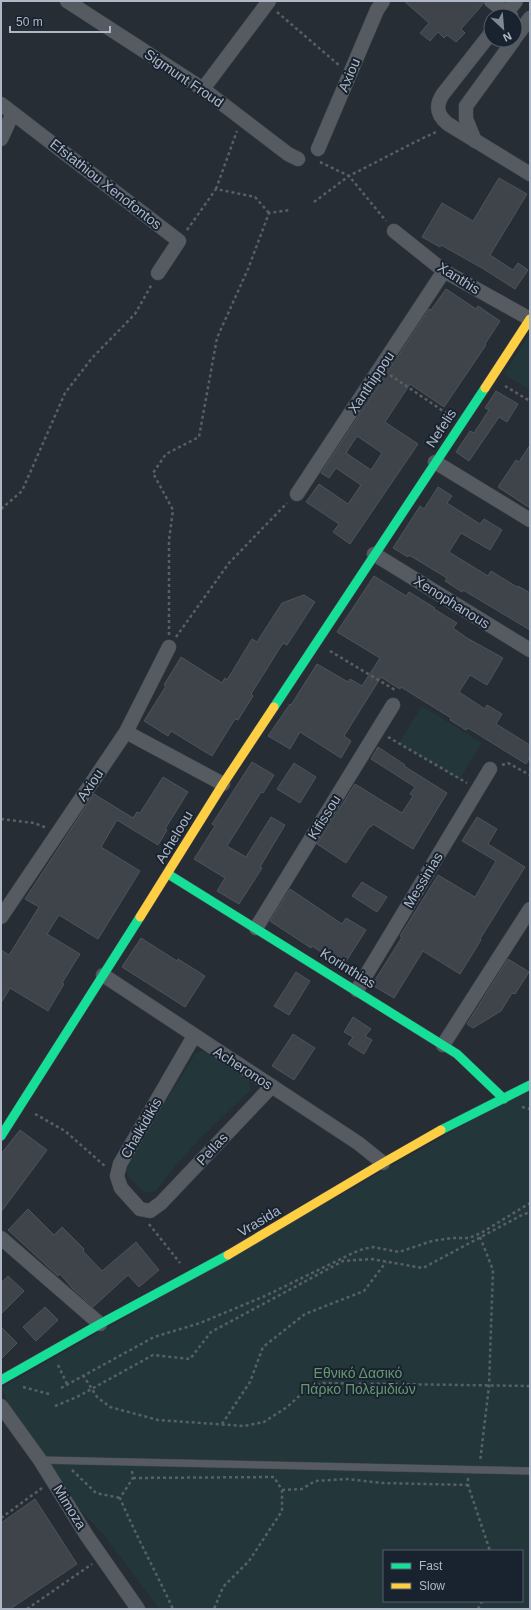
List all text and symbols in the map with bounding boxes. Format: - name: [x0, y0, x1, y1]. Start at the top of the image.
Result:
- scale bar: [10, 8, 110, 34]
- north arrow: [483, 8, 523, 48]
- text: 50 m: [16, 15, 43, 29]
- text: N: [501, 30, 514, 44]
- street label: Sigmunt Froud: [141, 46, 227, 110]
- street label: Axiou: [335, 56, 363, 94]
- street label: Efstathiou Xenofontos: [47, 136, 165, 232]
- street label: Xanthis: [435, 259, 483, 297]
- street label: Xanthippou: [345, 348, 397, 416]
- street label: Nefelis: [423, 406, 459, 450]
- street label: Xenophanous: [411, 572, 493, 632]
- street label: Axiou: [74, 766, 106, 804]
- street label: Kifissou: [304, 792, 344, 842]
- street label: Acheloou: [152, 808, 196, 866]
- street label: Messinias: [400, 849, 446, 911]
- street label: Korinthias: [317, 945, 379, 991]
- street label: Acheronos: [211, 1043, 275, 1093]
- street label: Chalkidikis: [117, 1095, 165, 1161]
- street label: Pellas: [193, 1130, 231, 1168]
- street label: Vrasida: [235, 1202, 283, 1240]
- park label: Εθνικό Δασικό Πάρκο Πολεμιδιών: [300, 1365, 416, 1397]
- street label: Mimoza: [50, 1482, 90, 1532]
- legend: [383, 1550, 523, 1602]
- text: Fast: [419, 1559, 443, 1573]
- text: Slow: [419, 1579, 445, 1593]

